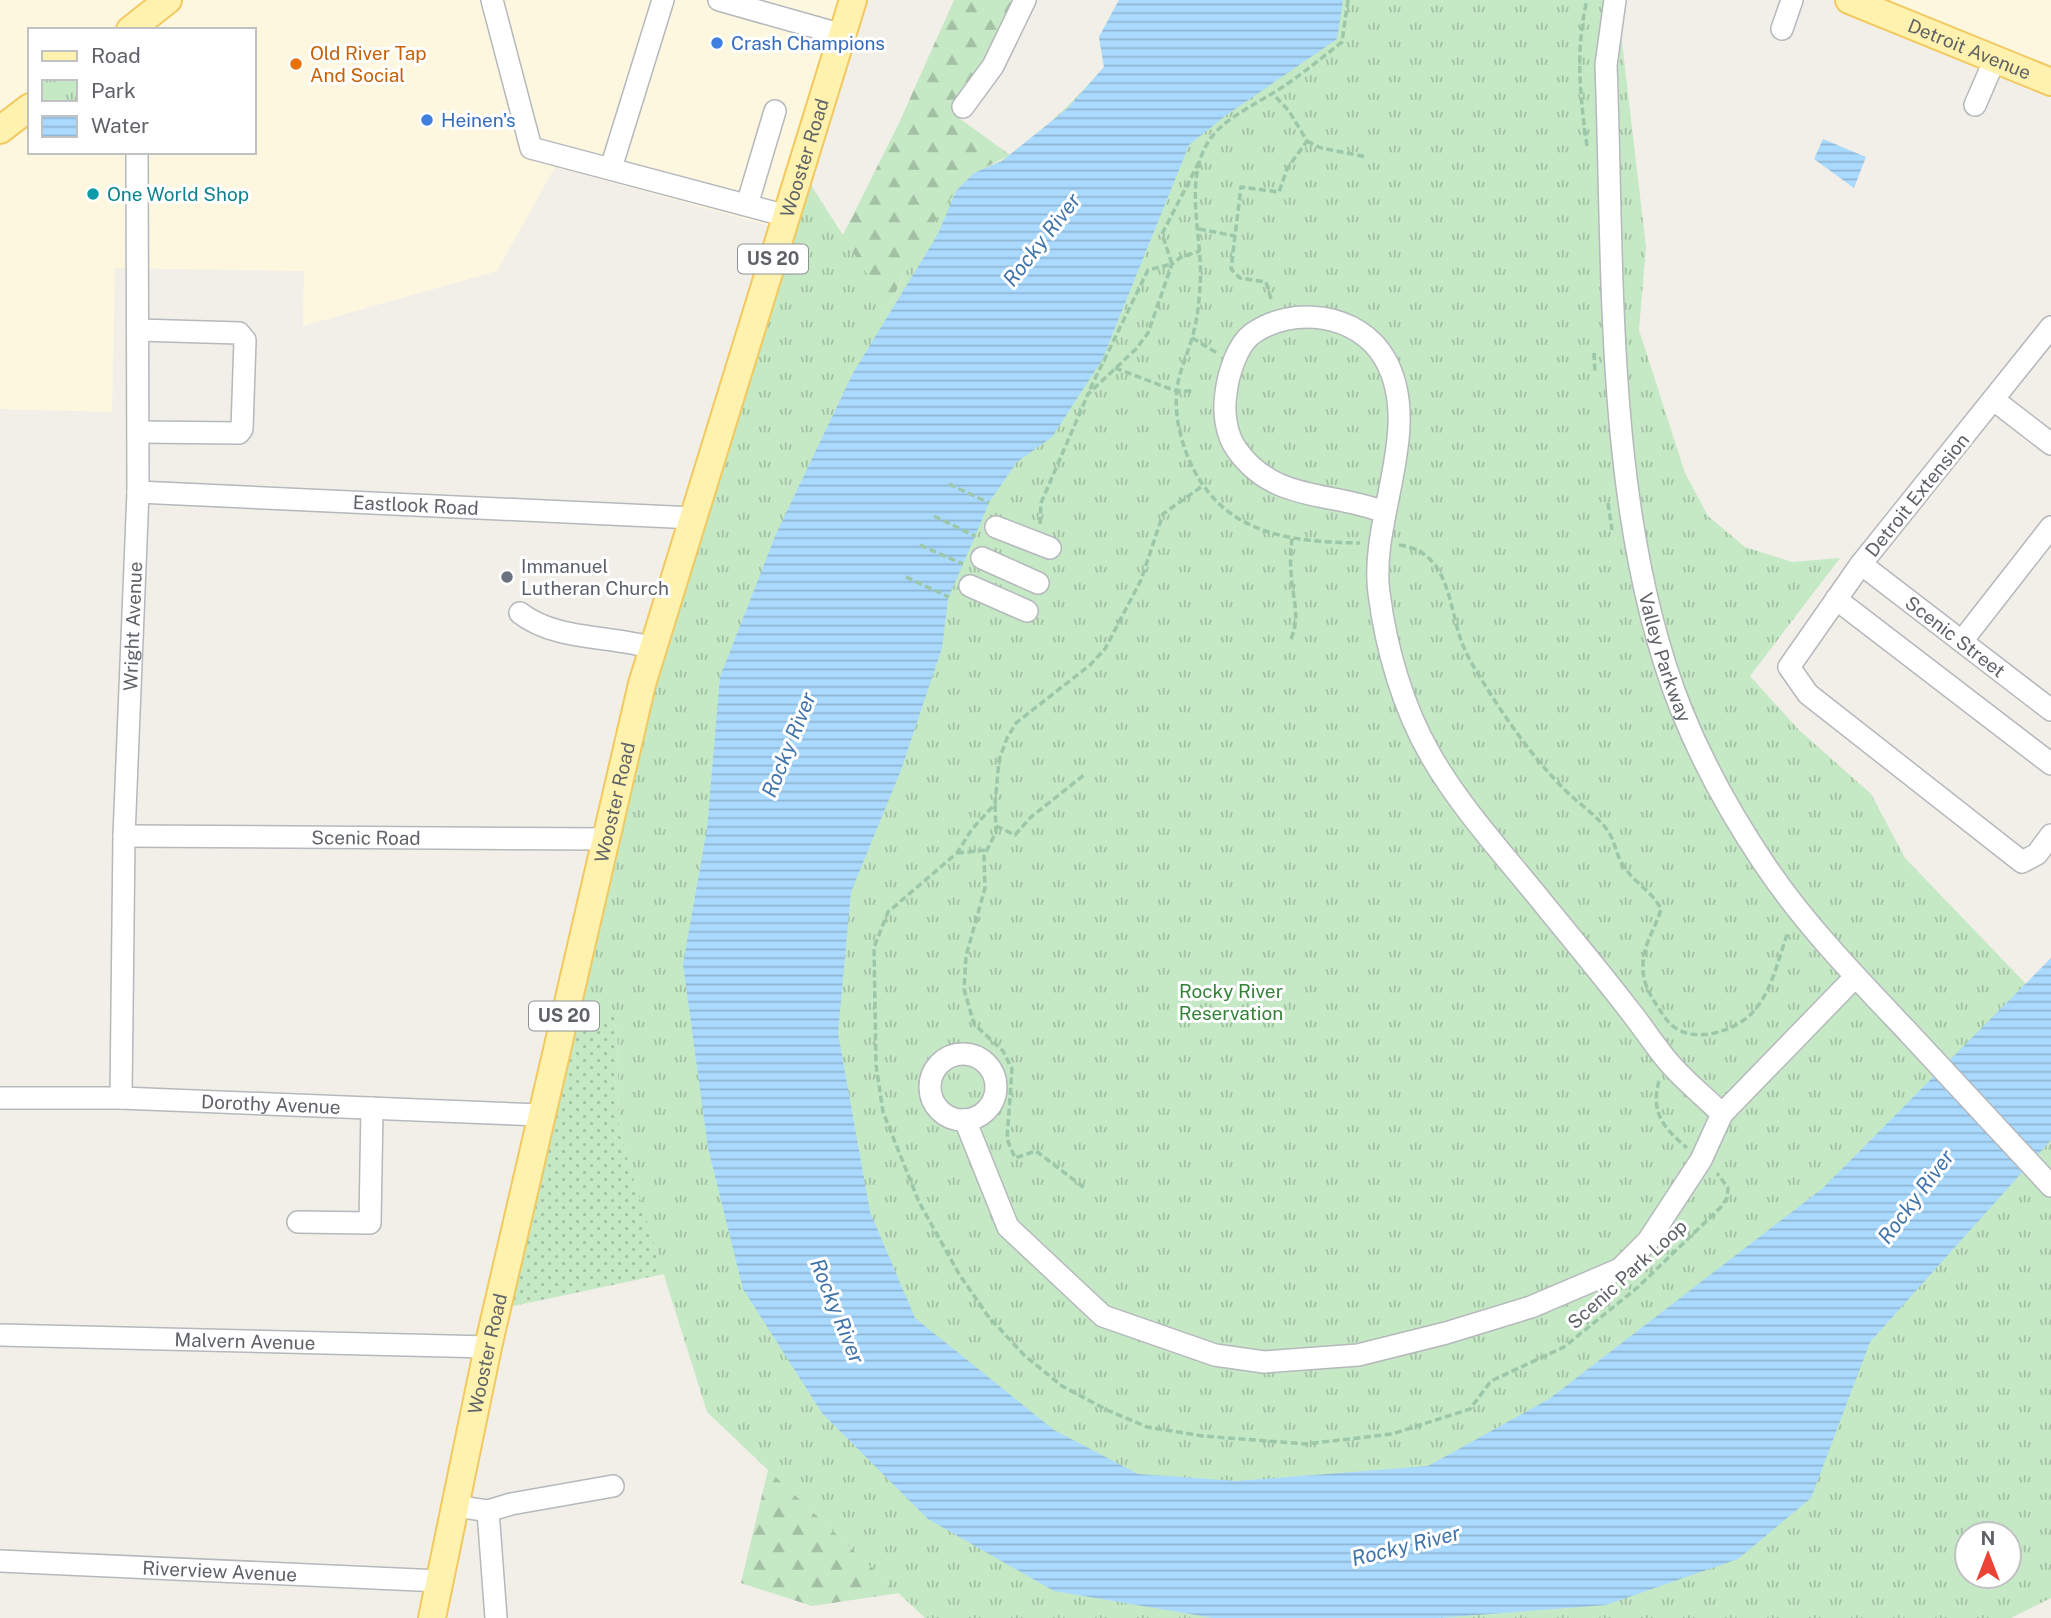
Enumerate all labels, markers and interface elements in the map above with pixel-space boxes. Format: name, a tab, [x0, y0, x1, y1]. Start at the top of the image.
street label: Detroit Avenue	[1905, 14, 2034, 84]
legend	[28, 28, 256, 154]
place label: Crash Champions	[731, 32, 885, 54]
marker: Crash Champions	[709, 35, 725, 51]
place label: Old River Tap And Social	[310, 42, 427, 86]
text: Road	[91, 43, 141, 68]
marker: Old River Tap And Social	[288, 56, 304, 72]
text: Park	[91, 78, 136, 103]
street label: Wooster Road	[776, 96, 833, 220]
place label: Heinen's	[441, 109, 516, 131]
marker: Heinen's	[419, 112, 435, 128]
text: Water	[91, 113, 149, 138]
place label: One World Shop	[107, 183, 249, 205]
marker: One World Shop	[85, 186, 101, 202]
water label: Rocky River	[998, 187, 1086, 291]
road number: US 20	[738, 244, 808, 274]
street label: Detroit Extension	[1861, 429, 1973, 561]
street label: Eastlook Road	[352, 491, 479, 519]
place label: Immanuel Lutheran Church	[521, 555, 669, 599]
street label: Wright Avenue	[119, 561, 146, 691]
marker: Immanuel Lutheran Church	[499, 569, 515, 585]
street label: Valley Parkway	[1635, 590, 1696, 725]
street label: Scenic Street	[1901, 591, 2010, 682]
water label: Rocky River	[756, 688, 821, 801]
street label: Wooster Road	[590, 740, 639, 865]
street label: Scenic Road	[311, 826, 421, 849]
park label: Rocky River Reservation	[1179, 980, 1283, 1024]
road number: US 20	[529, 1001, 599, 1030]
street label: Dorothy Avenue	[201, 1090, 341, 1118]
water label: Rocky River	[1872, 1144, 1960, 1249]
street label: Scenic Park Loop	[1563, 1215, 1691, 1333]
water label: Rocky River	[805, 1255, 870, 1368]
street label: Wooster Road	[463, 1291, 511, 1416]
street label: Malvern Avenue	[174, 1328, 316, 1354]
water label: Rocky River	[1349, 1520, 1464, 1571]
north arrow	[1953, 1520, 2023, 1590]
text: N	[1981, 1527, 1995, 1549]
street label: Riverview Avenue	[142, 1556, 298, 1585]

